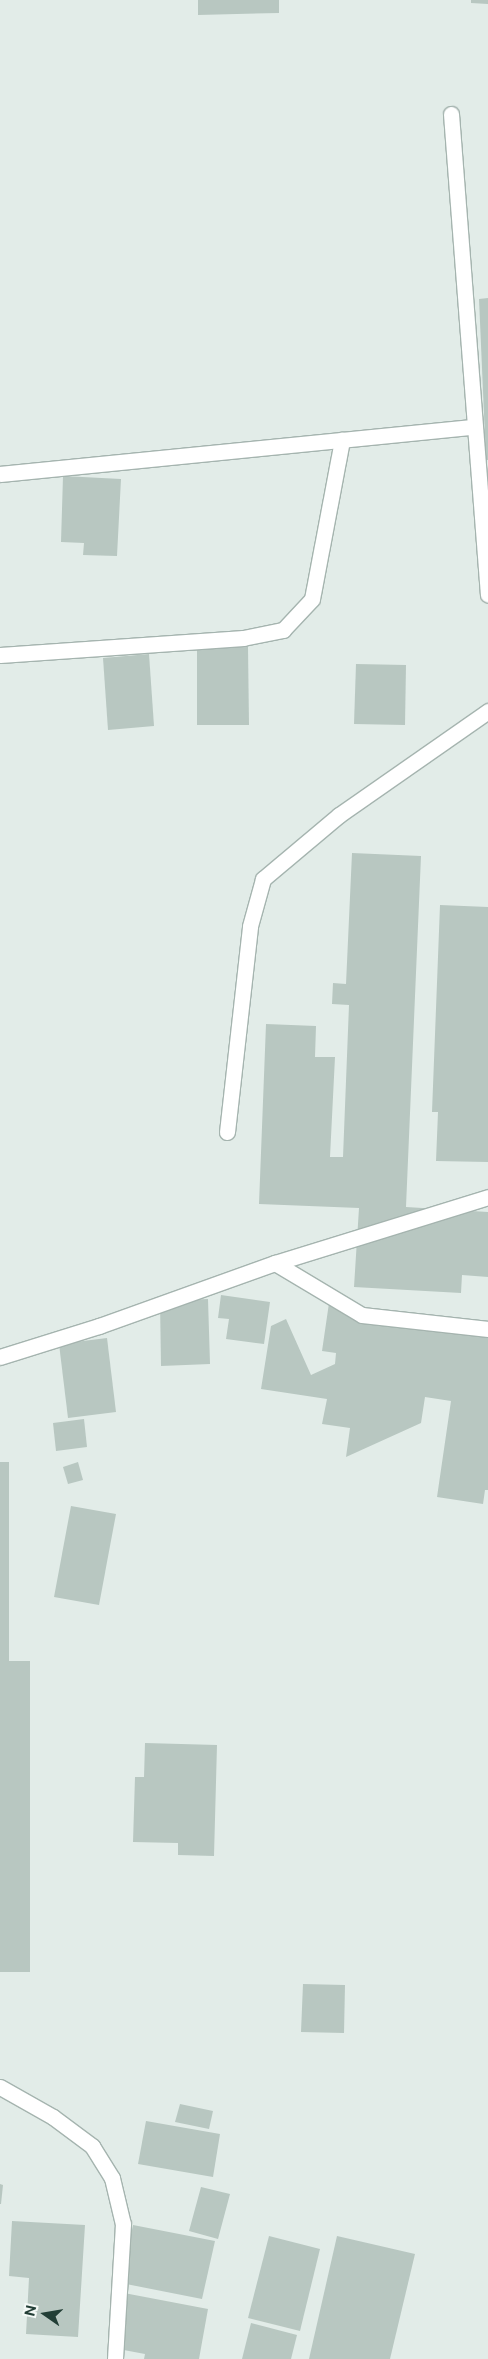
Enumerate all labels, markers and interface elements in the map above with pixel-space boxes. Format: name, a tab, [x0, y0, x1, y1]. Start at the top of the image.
north arrow	[20, 2289, 70, 2339]
text: N	[21, 2303, 39, 2318]

